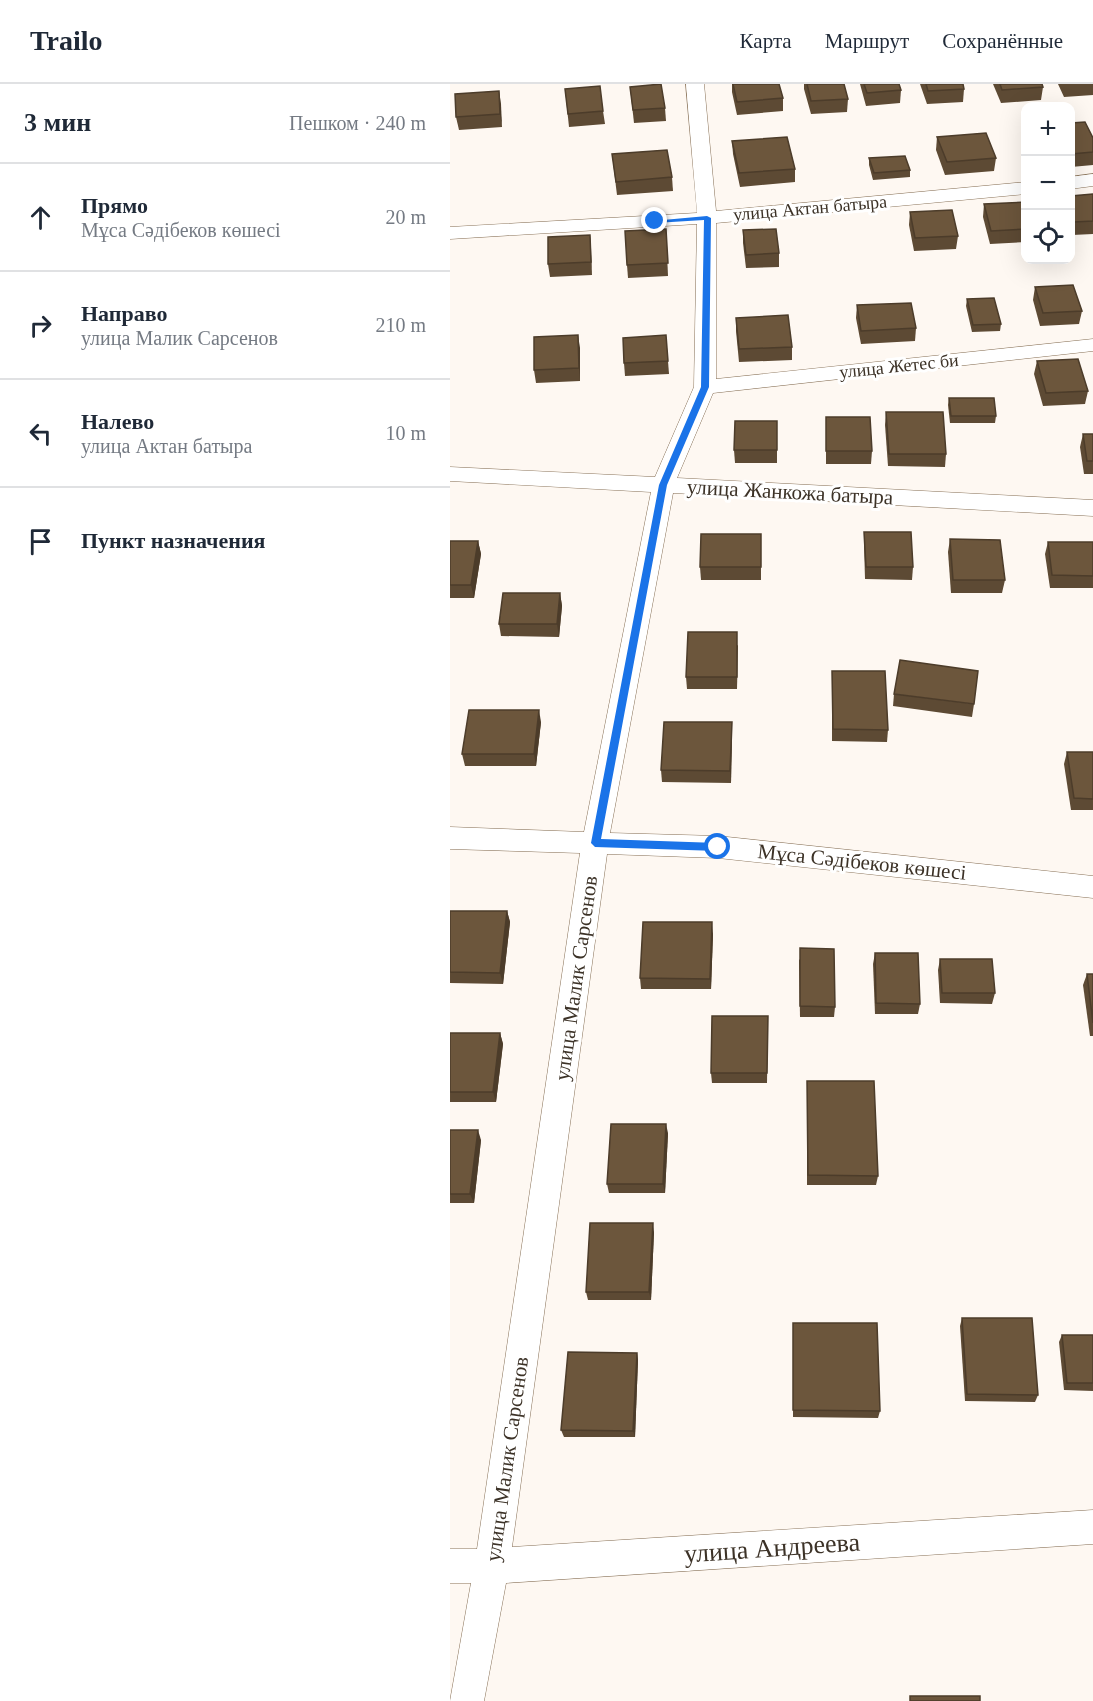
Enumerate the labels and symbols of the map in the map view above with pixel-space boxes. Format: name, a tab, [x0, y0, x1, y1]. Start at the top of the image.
street label: улица Актан батыра	[732, 191, 888, 225]
route end	[641, 207, 667, 233]
street label: улица Жетес би	[838, 350, 960, 382]
street label: улица Жанкожа батыра	[686, 475, 895, 509]
route start	[704, 833, 730, 859]
street label: Мұса Сәдібеков көшесі	[757, 839, 968, 885]
street label: улица Малик Сарсенов	[550, 874, 602, 1082]
street label: улица Малик Сарсенов	[481, 1355, 533, 1563]
street label: улица Андреева	[683, 1527, 861, 1569]

